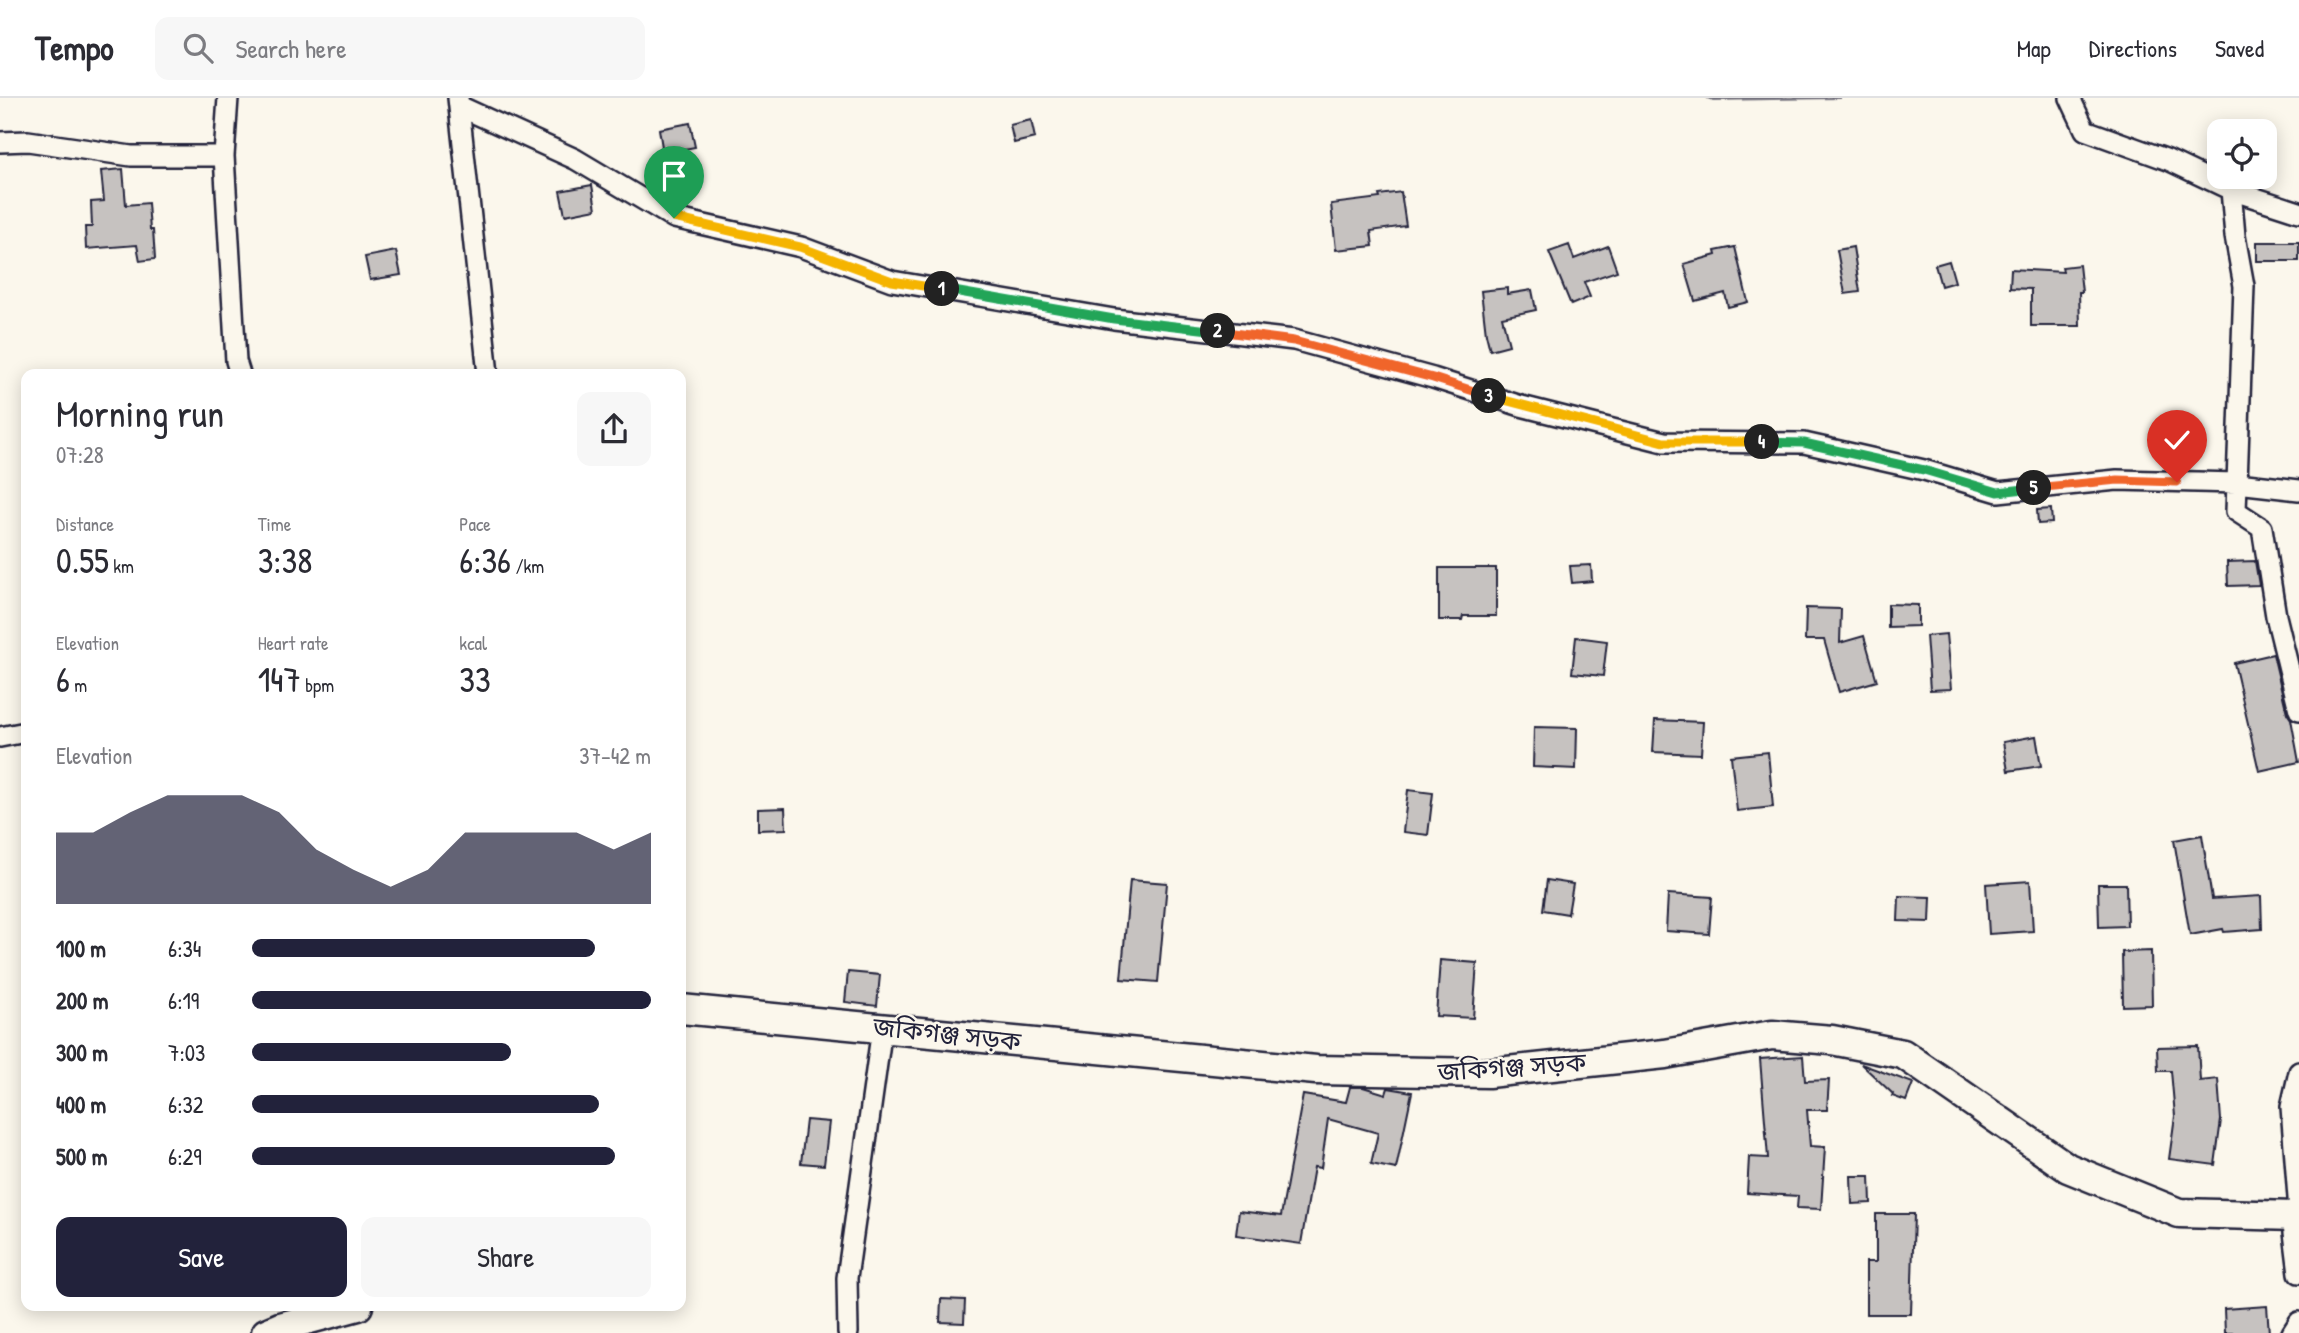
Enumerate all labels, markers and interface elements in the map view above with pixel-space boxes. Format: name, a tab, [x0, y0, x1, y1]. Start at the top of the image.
search box	[155, 17, 645, 80]
text: Tempo	[35, 26, 113, 70]
icon: search	[179, 29, 217, 67]
text: Search here	[235, 31, 347, 66]
text: Map	[2017, 32, 2051, 64]
text: Directions	[2089, 32, 2177, 64]
text: Saved	[2215, 32, 2264, 64]
map controls	[2207, 119, 2277, 189]
button: locate	[2207, 119, 2277, 189]
pin	[644, 146, 704, 218]
icon: arrive	[655, 157, 693, 195]
pin: 1	[925, 272, 960, 306]
text: 1	[938, 275, 945, 301]
pin: 2	[1200, 314, 1236, 348]
text: 2	[1213, 317, 1222, 343]
pin: 3	[1472, 378, 1506, 414]
text: 3	[1484, 382, 1493, 408]
text: Morning run	[56, 387, 224, 439]
button: share	[577, 392, 651, 466]
pin	[2147, 410, 2207, 482]
icon: check	[2158, 421, 2196, 459]
pin: 4	[1744, 424, 1780, 460]
text: 4	[1758, 428, 1765, 454]
text: 07:28	[56, 439, 104, 470]
pin: 5	[2016, 470, 2052, 506]
text: 5	[2029, 474, 2038, 500]
text: Distance	[56, 511, 114, 537]
text: Time	[258, 511, 291, 537]
text: Pace	[459, 511, 491, 537]
text: 0.55	[56, 537, 109, 584]
text: 3:38	[258, 537, 312, 584]
text: 6:36	[459, 537, 511, 584]
text: km	[109, 553, 134, 579]
text: /km	[511, 553, 544, 579]
text: Elevation	[56, 630, 119, 656]
text: Heart rate	[258, 630, 329, 656]
text: kcal	[459, 630, 487, 656]
text: 6	[56, 656, 70, 703]
text: 147	[258, 656, 301, 703]
text: 33	[459, 656, 491, 703]
text: m	[70, 672, 87, 698]
text: bpm	[301, 672, 334, 698]
text: Elevation	[56, 740, 132, 771]
text: 37–42 m	[579, 740, 651, 771]
text: 100 m	[56, 933, 106, 964]
text: 6:34	[168, 933, 201, 964]
text: 200 m	[56, 985, 108, 1016]
text: 6:19	[168, 985, 199, 1016]
street label: জকিগঞ্জ সড়ক	[870, 1008, 1024, 1059]
text: 300 m	[56, 1037, 108, 1068]
text: 7:03	[168, 1037, 205, 1068]
street label: জকিগঞ্জ সড়ক	[1436, 1044, 1588, 1089]
text: 400 m	[56, 1089, 106, 1120]
text: 6:32	[168, 1089, 204, 1120]
text: 500 m	[56, 1141, 107, 1172]
text: 6:29	[168, 1141, 202, 1172]
button: Save	[56, 1217, 347, 1297]
button: Share	[361, 1217, 651, 1297]

